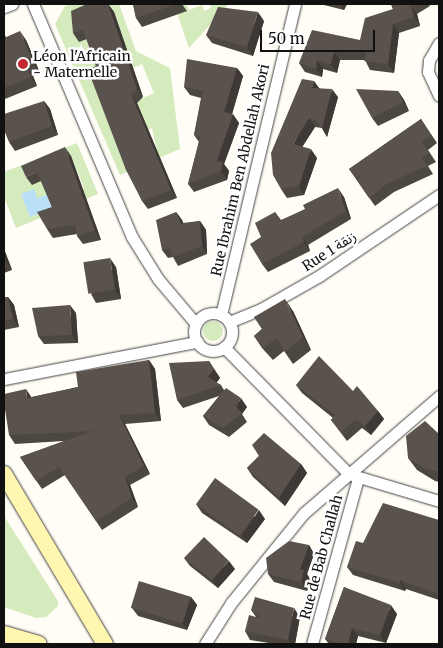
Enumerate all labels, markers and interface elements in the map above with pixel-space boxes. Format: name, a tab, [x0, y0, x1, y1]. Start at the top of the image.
scale bar	[263, 20, 378, 52]
text: 50 m	[268, 29, 305, 48]
place label: Léon l'Africain - Maternelle	[33, 48, 131, 80]
marker: Léon l'Africain - Maternelle	[17, 58, 29, 70]
street label: Rue Ibrahim Ben Abdellah Akori	[207, 62, 273, 278]
street label: Rue 1 زنقة	[299, 227, 359, 275]
street label: Rue de Bab Challah	[296, 493, 346, 621]

